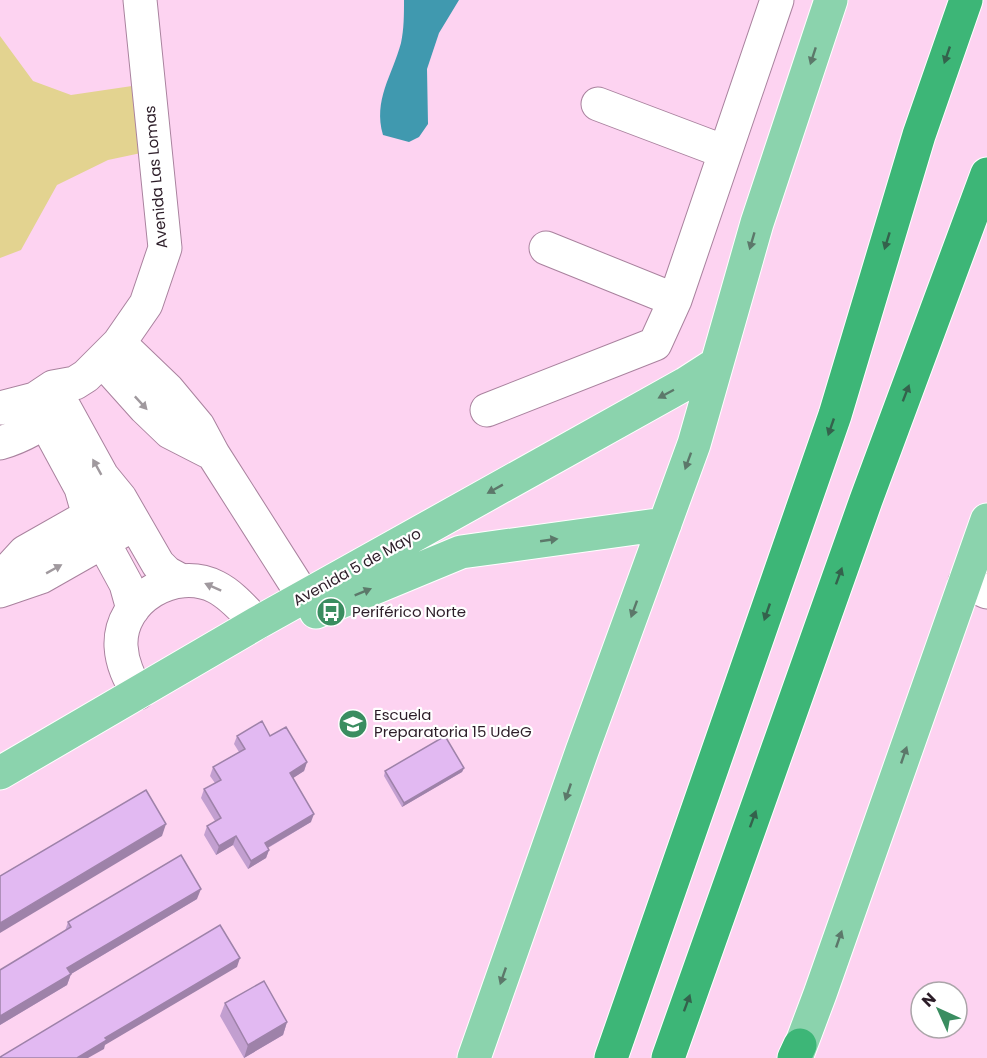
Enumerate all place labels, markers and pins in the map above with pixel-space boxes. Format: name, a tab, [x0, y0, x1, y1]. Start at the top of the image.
bus stop icon: Periférico Norte	[315, 596, 347, 628]
place label: Periférico Norte	[352, 601, 466, 622]
place label: Escuela Preparatoria 15 UdeG	[374, 704, 532, 742]
school or university icon: Escuela Preparatoria 15 UdeG	[337, 708, 369, 740]

